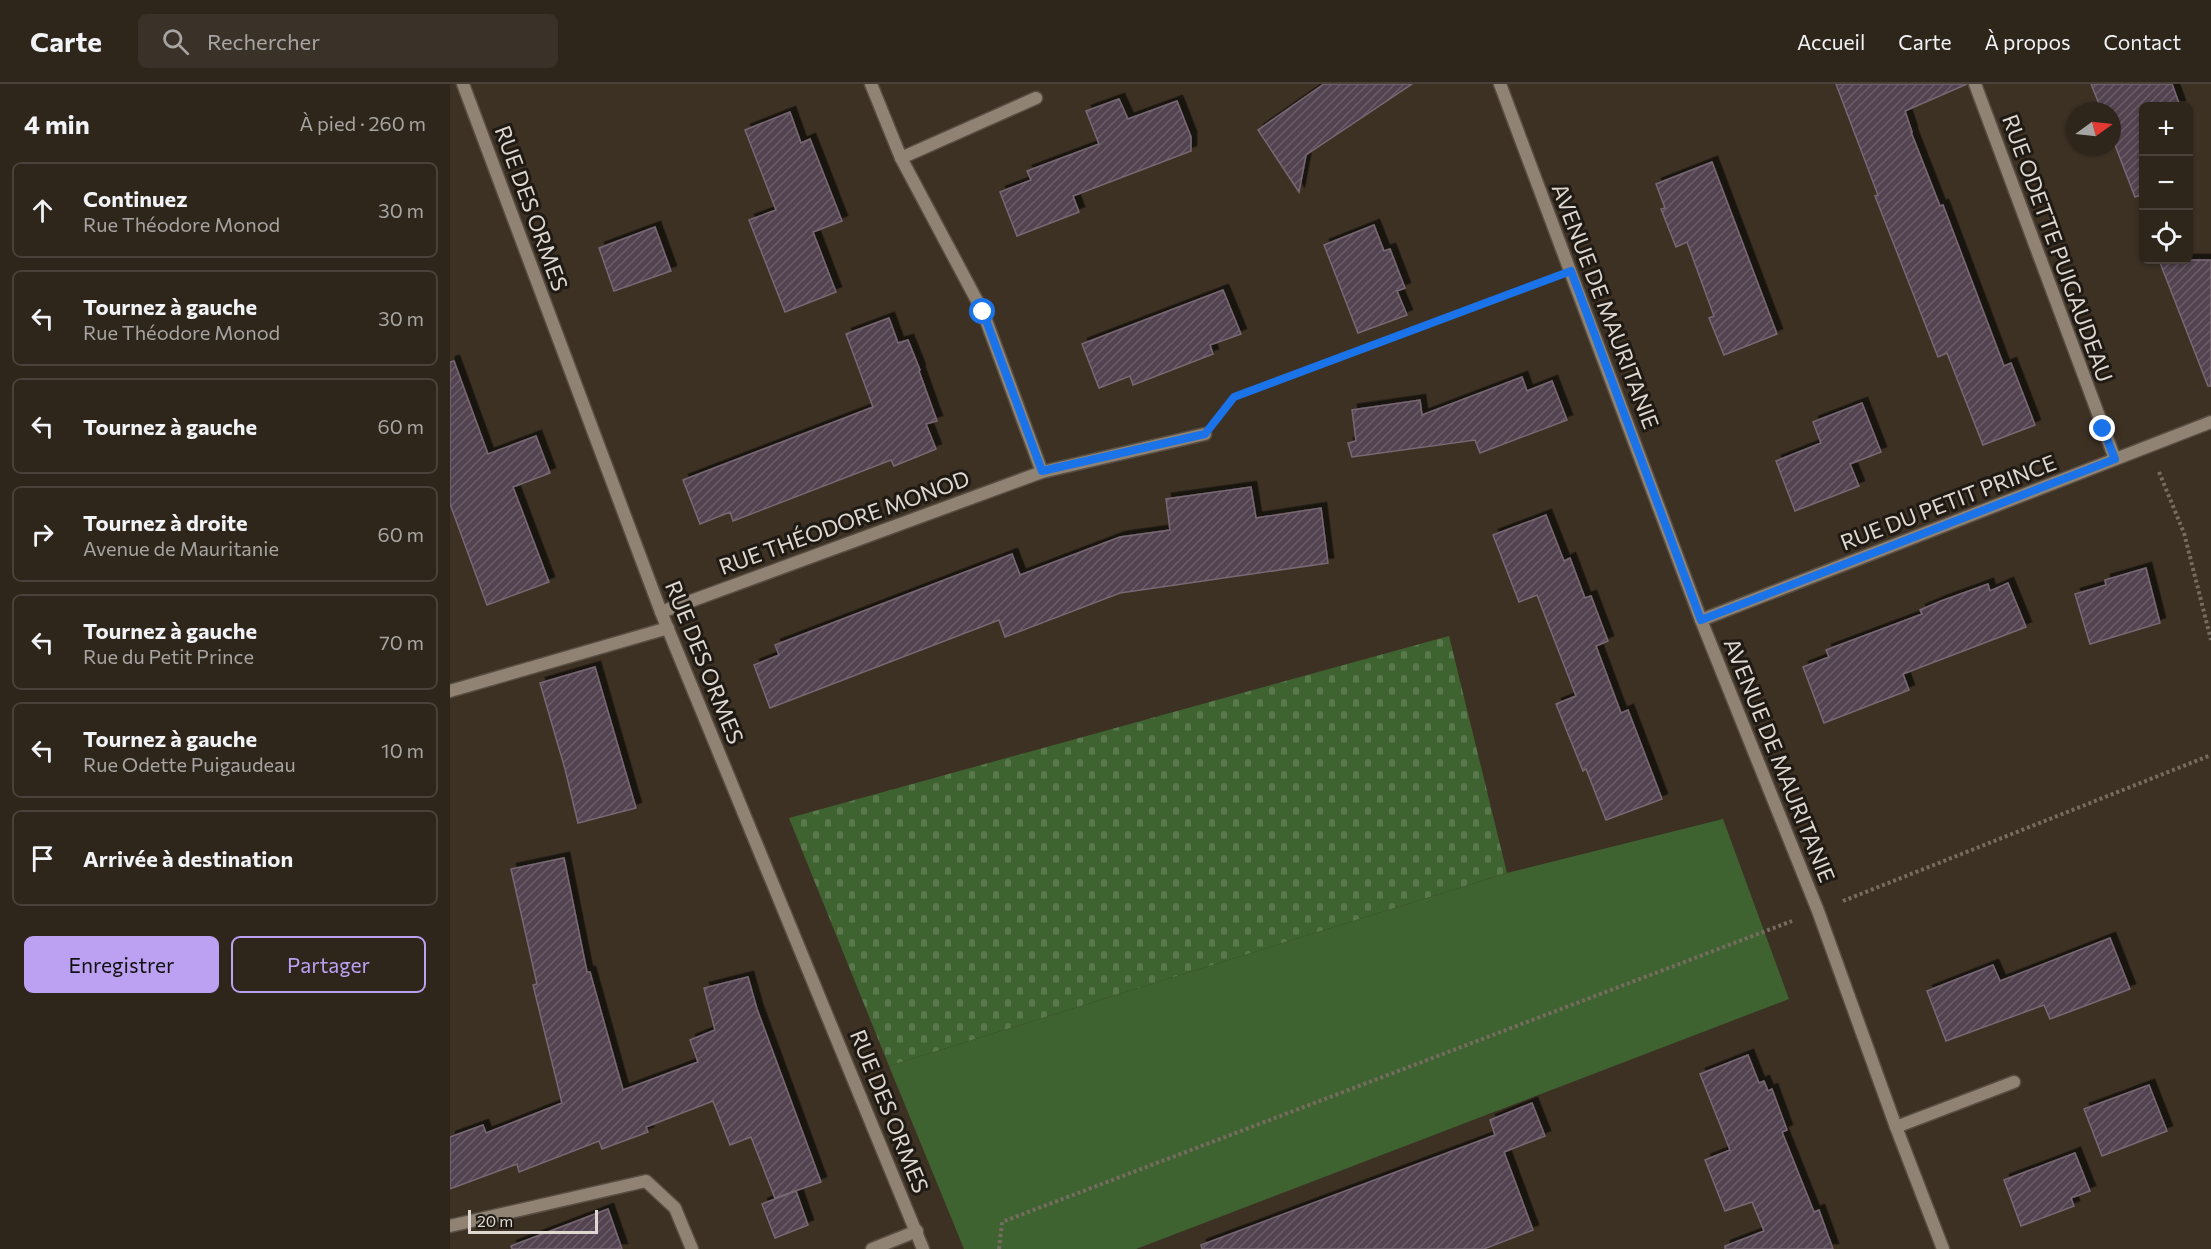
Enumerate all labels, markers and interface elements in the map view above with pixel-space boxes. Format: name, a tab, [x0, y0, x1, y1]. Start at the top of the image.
search box	[138, 14, 558, 68]
text: Carte	[30, 24, 102, 58]
icon: search	[159, 25, 192, 58]
text: Rechercher	[207, 28, 320, 55]
text: Accueil	[1797, 29, 1865, 54]
text: Carte	[1898, 29, 1952, 54]
text: À propos	[1985, 29, 2070, 54]
text: Contact	[2103, 29, 2181, 54]
north arrow	[2067, 102, 2121, 156]
map controls	[2139, 102, 2193, 264]
button: +	[2139, 102, 2193, 156]
text: 4 min	[24, 108, 90, 139]
street label: RUE ODETTE PUIGAUDEAU	[1997, 110, 2119, 386]
text: À pied · 260 m	[299, 111, 426, 135]
street label: RUE DES ORMES	[490, 122, 574, 294]
button: −	[2139, 156, 2193, 210]
street label: AVENUE DE MAURITANIE	[1547, 179, 1665, 433]
text: Continuez	[83, 185, 188, 212]
icon: ahead	[26, 194, 59, 227]
text: 30 m	[378, 198, 424, 222]
button: locate	[2139, 210, 2193, 264]
text: Rue Théodore Monod	[83, 212, 280, 236]
text: Tournez à gauche	[83, 293, 257, 320]
route start	[969, 298, 995, 324]
icon: left	[26, 302, 59, 335]
text: 30 m	[378, 306, 424, 330]
text: Rue Théodore Monod	[83, 320, 280, 344]
icon: left	[26, 410, 59, 443]
text: Tournez à gauche	[83, 413, 257, 440]
text: 60 m	[378, 414, 424, 438]
route end	[2089, 415, 2115, 441]
street label: RUE DU PETIT PRINCE	[1836, 448, 2060, 556]
street label: RUE THÉODORE MONOD	[715, 464, 973, 580]
text: Tournez à droite	[83, 509, 248, 536]
icon: right	[26, 518, 59, 551]
text: 60 m	[378, 522, 424, 546]
text: Avenue de Mauritanie	[83, 536, 279, 560]
street label: RUE DES ORMES	[660, 576, 750, 748]
text: Tournez à gauche	[83, 617, 257, 644]
icon: left	[26, 626, 59, 659]
text: 70 m	[379, 630, 424, 654]
street label: AVENUE DE MAURITANIE	[1719, 634, 1841, 886]
text: Rue du Petit Prince	[83, 644, 254, 668]
text: Tournez à gauche	[83, 725, 257, 752]
icon: left	[26, 734, 59, 767]
text: 10 m	[381, 738, 424, 762]
text: Rue Odette Puigaudeau	[83, 752, 296, 776]
icon: arrive	[26, 842, 59, 875]
text: Arrivée à destination	[83, 845, 293, 872]
button: Enregistrer	[24, 936, 219, 993]
button: Partager	[231, 936, 426, 993]
street label: RUE DES ORMES	[845, 1025, 935, 1197]
scale bar	[468, 1207, 598, 1234]
text: 20 m	[477, 1211, 513, 1230]

